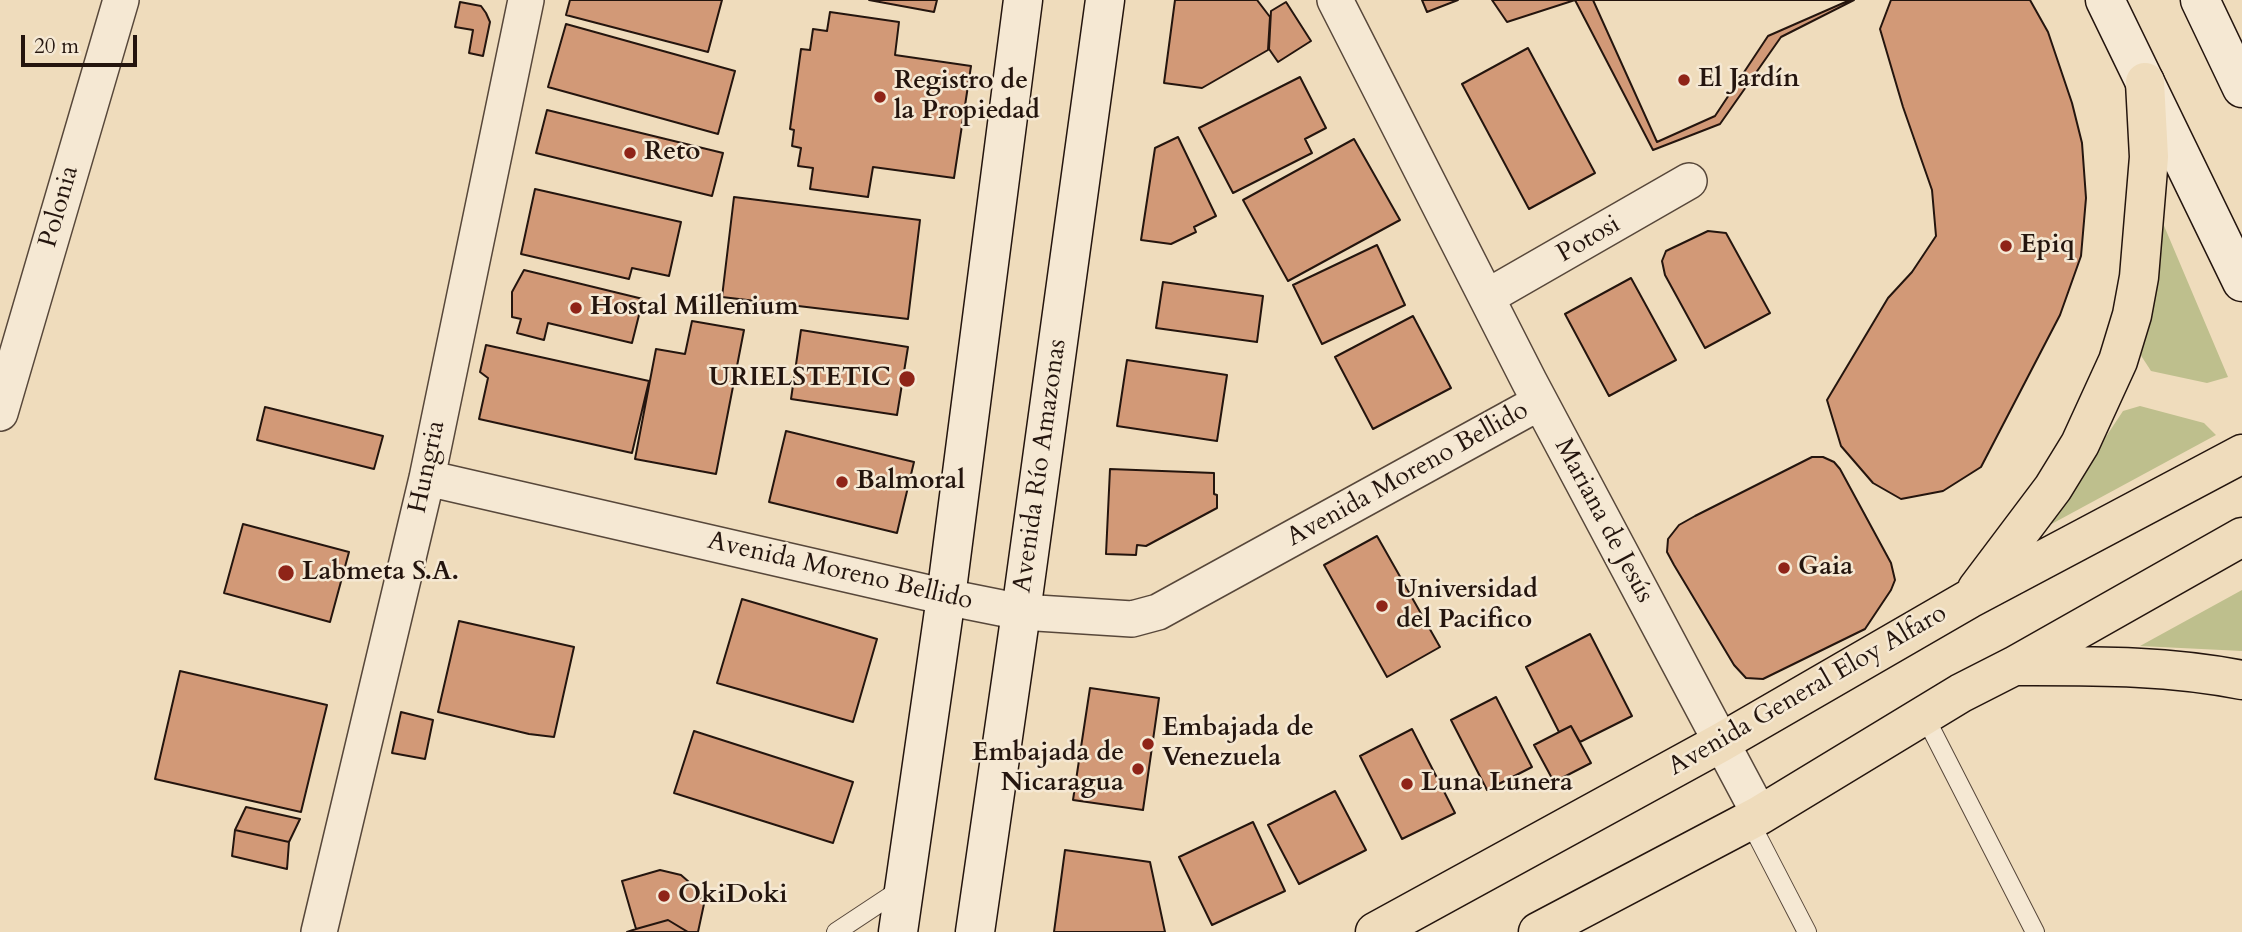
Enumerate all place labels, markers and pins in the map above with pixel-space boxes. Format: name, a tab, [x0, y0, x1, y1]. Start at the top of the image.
place label: El Jardín	[1698, 64, 1800, 96]
place label: Registro de la Propiedad	[894, 66, 1040, 128]
marker: El Jardín	[1676, 72, 1692, 88]
marker: Registro de la Propiedad	[872, 89, 888, 105]
place label: Reto	[644, 137, 700, 169]
marker: Reto	[622, 145, 638, 161]
place label: Epiq	[2020, 230, 2075, 262]
marker: Epiq	[1998, 238, 2014, 254]
place label: Hostal Millenium	[590, 292, 799, 324]
marker: Hostal Millenium	[568, 300, 584, 316]
place label: URIELSTETIC	[709, 363, 891, 395]
marker: URIELSTETIC	[897, 369, 917, 389]
place label: Balmoral	[856, 466, 965, 498]
marker: Balmoral	[834, 474, 850, 490]
place label: Gaia	[1798, 552, 1853, 584]
place label: Labmeta S.A.	[302, 557, 459, 589]
marker: Gaia	[1776, 560, 1792, 576]
marker: Labmeta S.A.	[276, 563, 296, 583]
place label: Universidad del Pacifico	[1396, 575, 1538, 636]
marker: Universidad del Pacifico	[1374, 598, 1390, 614]
place label: Embajada de Venezuela	[1162, 713, 1314, 774]
marker: Embajada de Venezuela	[1140, 736, 1156, 752]
place label: Embajada de Nicaragua	[972, 738, 1124, 800]
marker: Embajada de Nicaragua	[1130, 761, 1146, 777]
place label: Luna Lunera	[1421, 768, 1573, 800]
marker: Luna Lunera	[1399, 776, 1415, 792]
place label: OkiDoki	[678, 880, 788, 912]
marker: OkiDoki	[656, 888, 672, 904]

